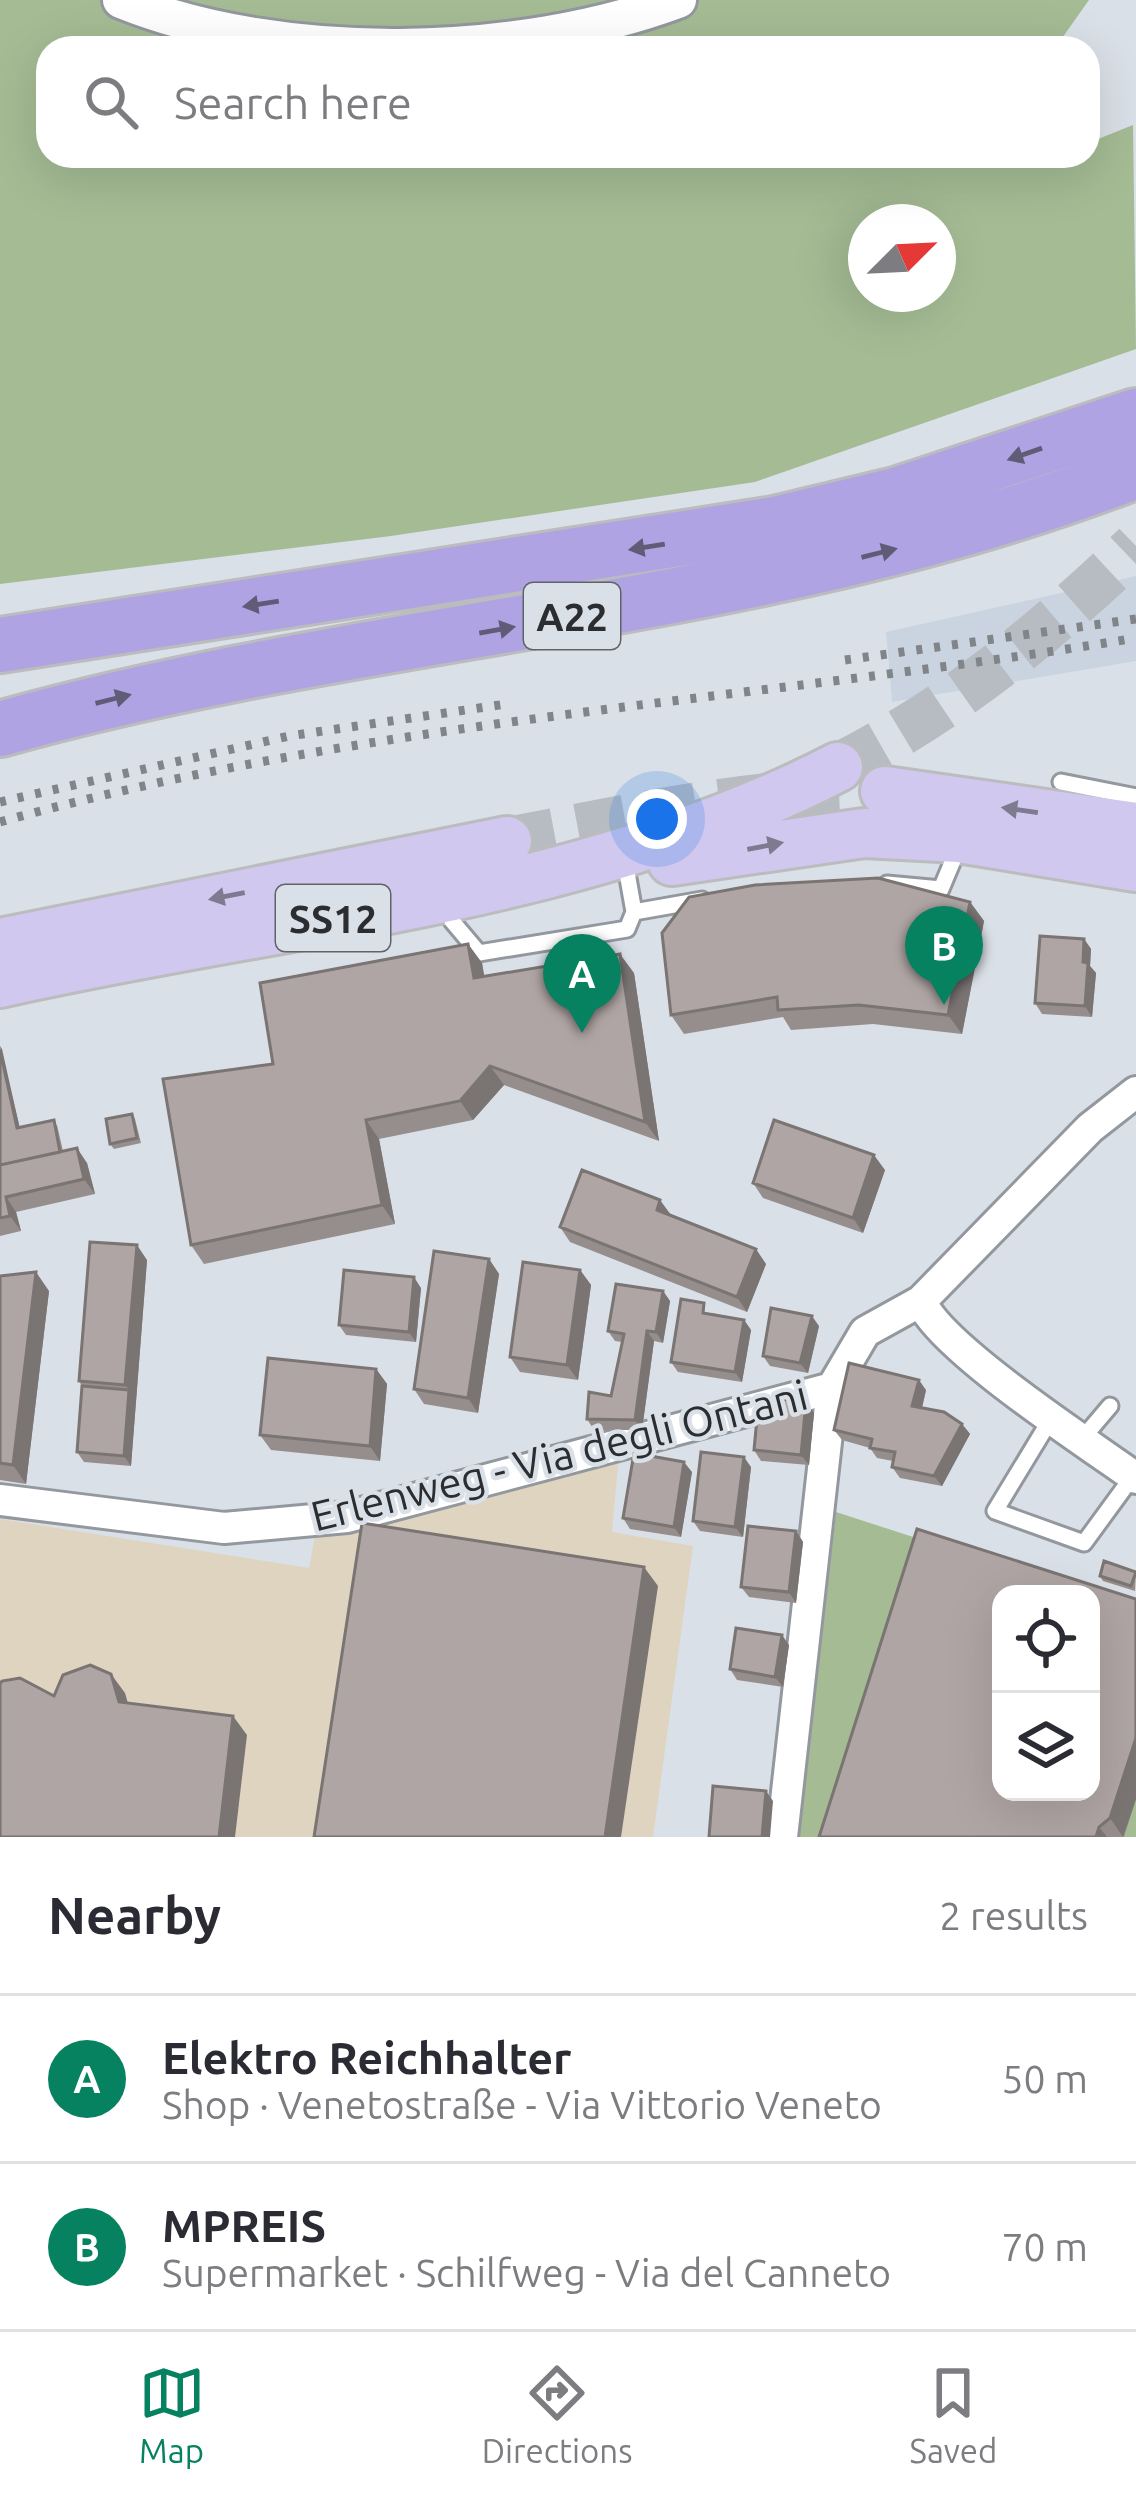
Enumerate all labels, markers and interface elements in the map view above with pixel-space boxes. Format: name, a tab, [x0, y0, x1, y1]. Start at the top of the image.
search box	[36, 36, 1100, 168]
icon: search	[78, 69, 144, 135]
text: Search here	[174, 77, 412, 128]
north arrow	[848, 204, 956, 312]
one-way arrow	[1007, 446, 1043, 464]
one-way arrow	[628, 538, 666, 557]
one-way arrow	[860, 543, 897, 562]
road number: A22	[524, 583, 620, 649]
one-way arrow	[242, 595, 280, 614]
one-way arrow	[478, 620, 516, 639]
one-way arrow	[95, 689, 132, 708]
your location	[627, 789, 687, 849]
one-way arrow	[1001, 800, 1039, 819]
one-way arrow	[746, 836, 784, 854]
road number: SS12	[276, 885, 390, 951]
one-way arrow	[208, 887, 246, 906]
pin: B	[905, 906, 983, 1005]
pin: A	[543, 934, 621, 1033]
street label: Erlenweg - Via degli Ontani	[306, 1371, 812, 1539]
map controls	[992, 1585, 1100, 1801]
button: locate	[992, 1585, 1100, 1693]
button: layers	[992, 1693, 1100, 1801]
text: Nearby	[48, 1886, 221, 1944]
text: 2 results	[939, 1894, 1088, 1937]
text: Elektro Reichhalter	[162, 2032, 572, 2083]
text: A	[73, 2057, 101, 2100]
text: 50 m	[1001, 2057, 1088, 2100]
text: Shop · Venetostraße - Via Vittorio Veneto	[162, 2083, 882, 2126]
text: MPREIS	[162, 2200, 326, 2251]
text: B	[74, 2225, 100, 2268]
text: 70 m	[1001, 2225, 1088, 2268]
text: Supermarket · Schilfweg - Via del Canneto	[162, 2251, 891, 2294]
tab: Map	[139, 2360, 205, 2469]
tab: Directions	[482, 2360, 632, 2469]
tab: Saved	[910, 2360, 997, 2469]

